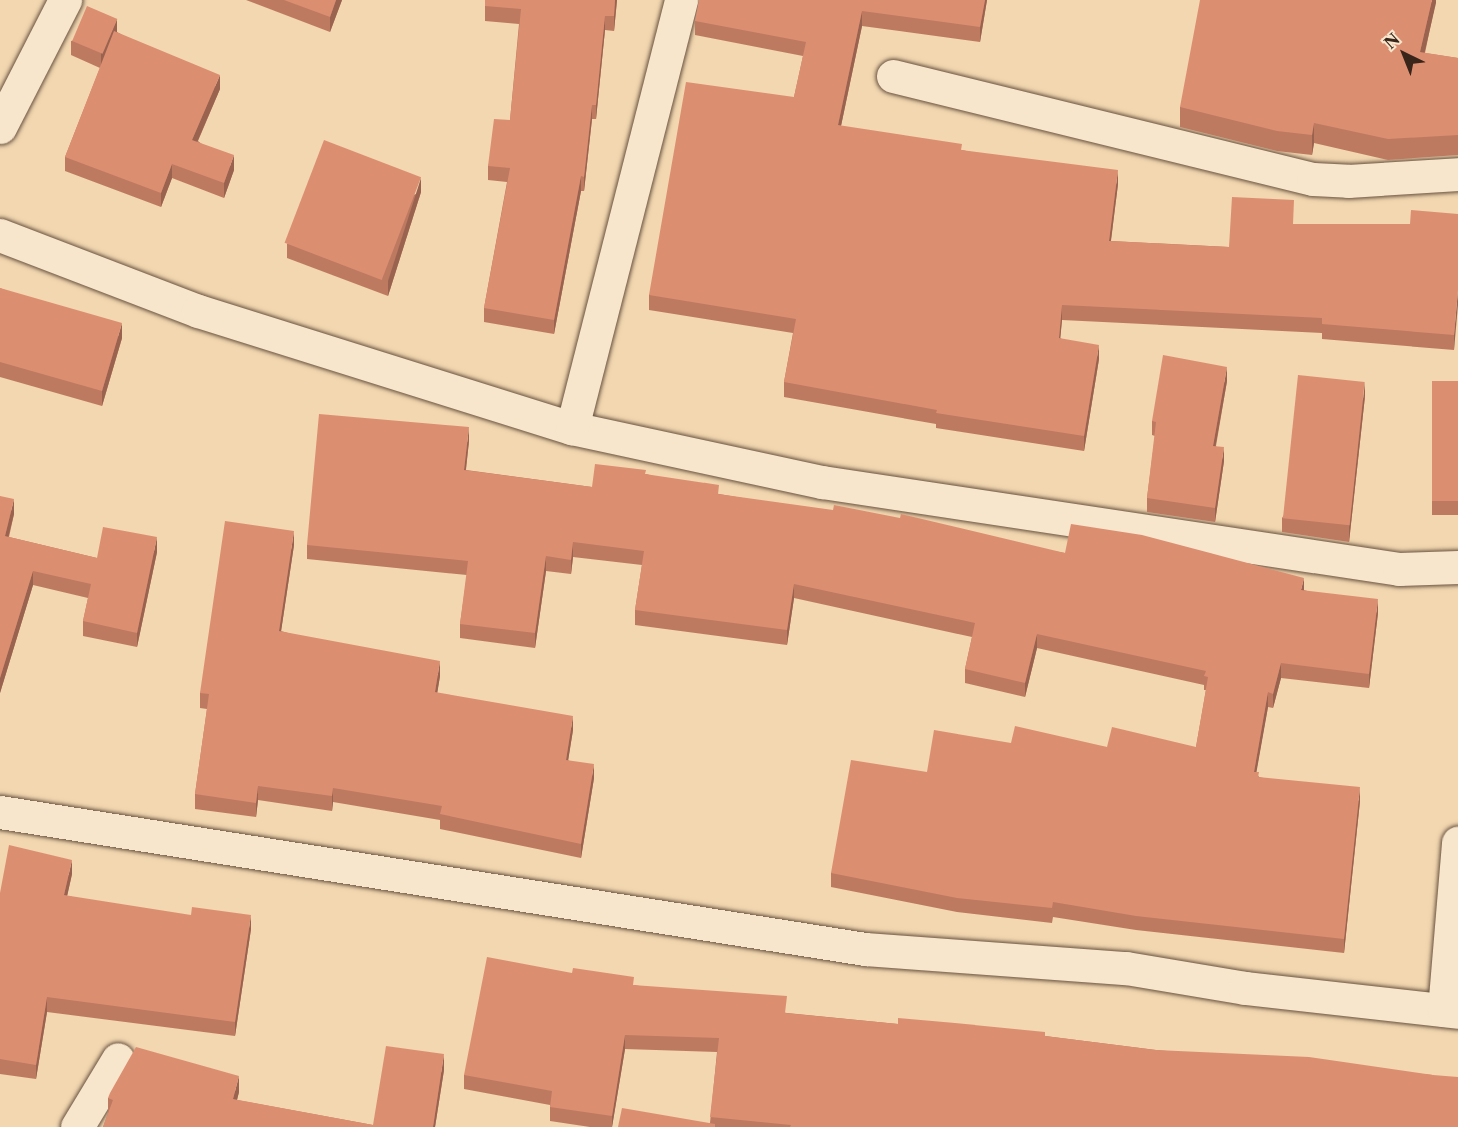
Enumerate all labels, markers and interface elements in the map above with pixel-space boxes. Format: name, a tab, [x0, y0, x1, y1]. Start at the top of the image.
north arrow	[1374, 24, 1434, 84]
text: N	[1380, 29, 1404, 53]

